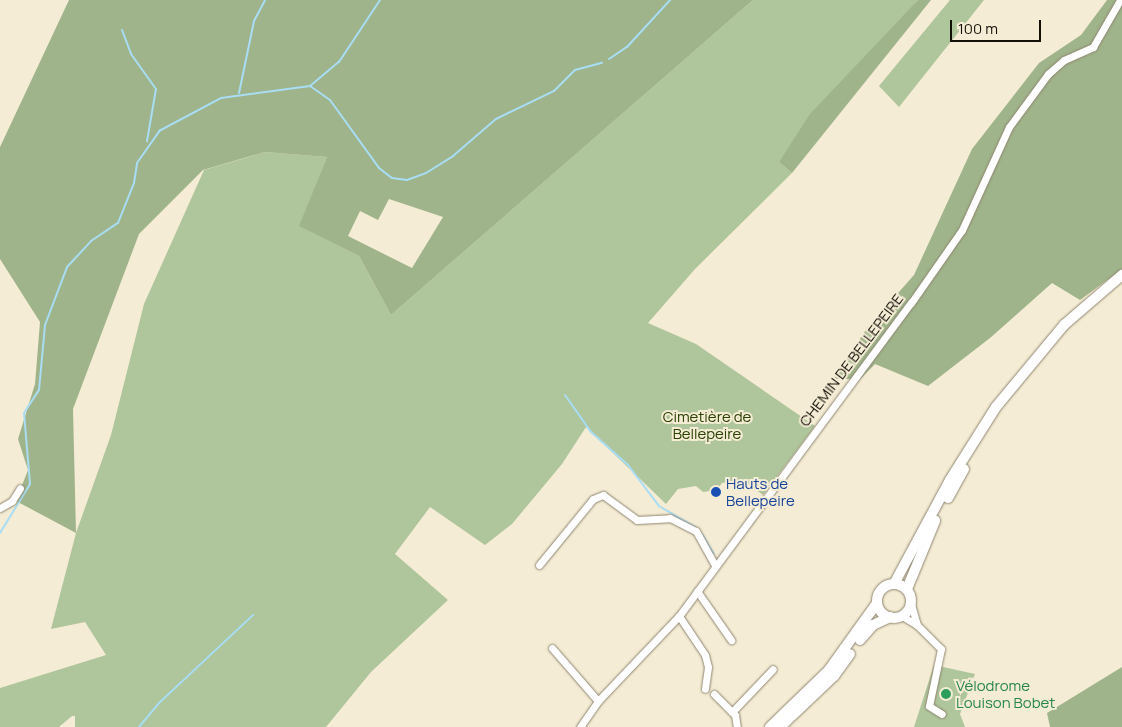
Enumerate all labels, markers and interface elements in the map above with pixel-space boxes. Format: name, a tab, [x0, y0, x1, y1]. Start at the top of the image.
scale bar	[952, 10, 1043, 42]
text: 100 m	[958, 18, 998, 39]
street label: CHEMIN DE BELLEPEIRE	[795, 290, 907, 430]
park label: Cimetière de Bellepeire	[663, 407, 751, 442]
place label: Hauts de Bellepeire	[726, 474, 795, 509]
marker: Hauts de Bellepeire	[710, 486, 722, 498]
place label: Vélodrome Louison Bobet	[956, 676, 1055, 711]
marker: Vélodrome Louison Bobet	[940, 688, 952, 700]

